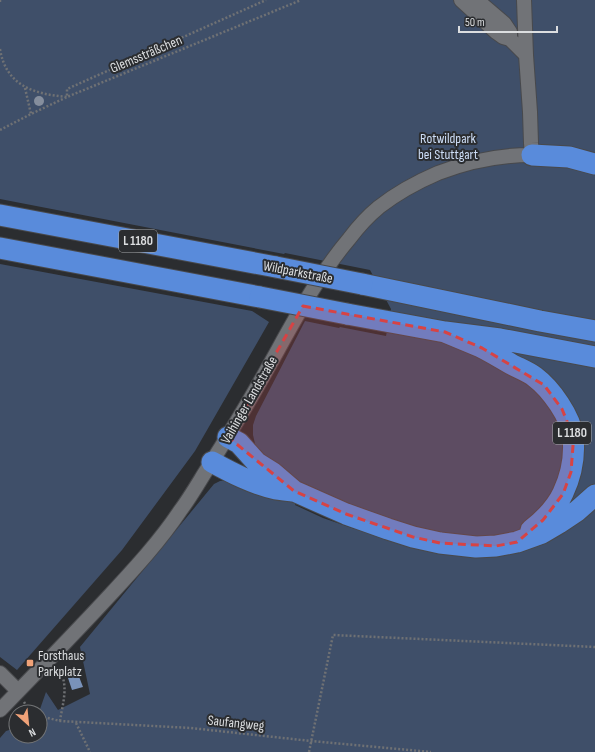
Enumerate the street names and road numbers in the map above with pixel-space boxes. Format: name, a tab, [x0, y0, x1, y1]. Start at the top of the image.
street label: Glemssträßchen	[107, 31, 185, 77]
road number: L 1180	[119, 230, 157, 252]
street label: Wildparkstraße	[262, 257, 334, 287]
street label: Vaihinger Landstraße	[217, 353, 281, 447]
road number: L 1180	[553, 422, 591, 444]
street label: Saufangweg	[207, 712, 266, 734]

